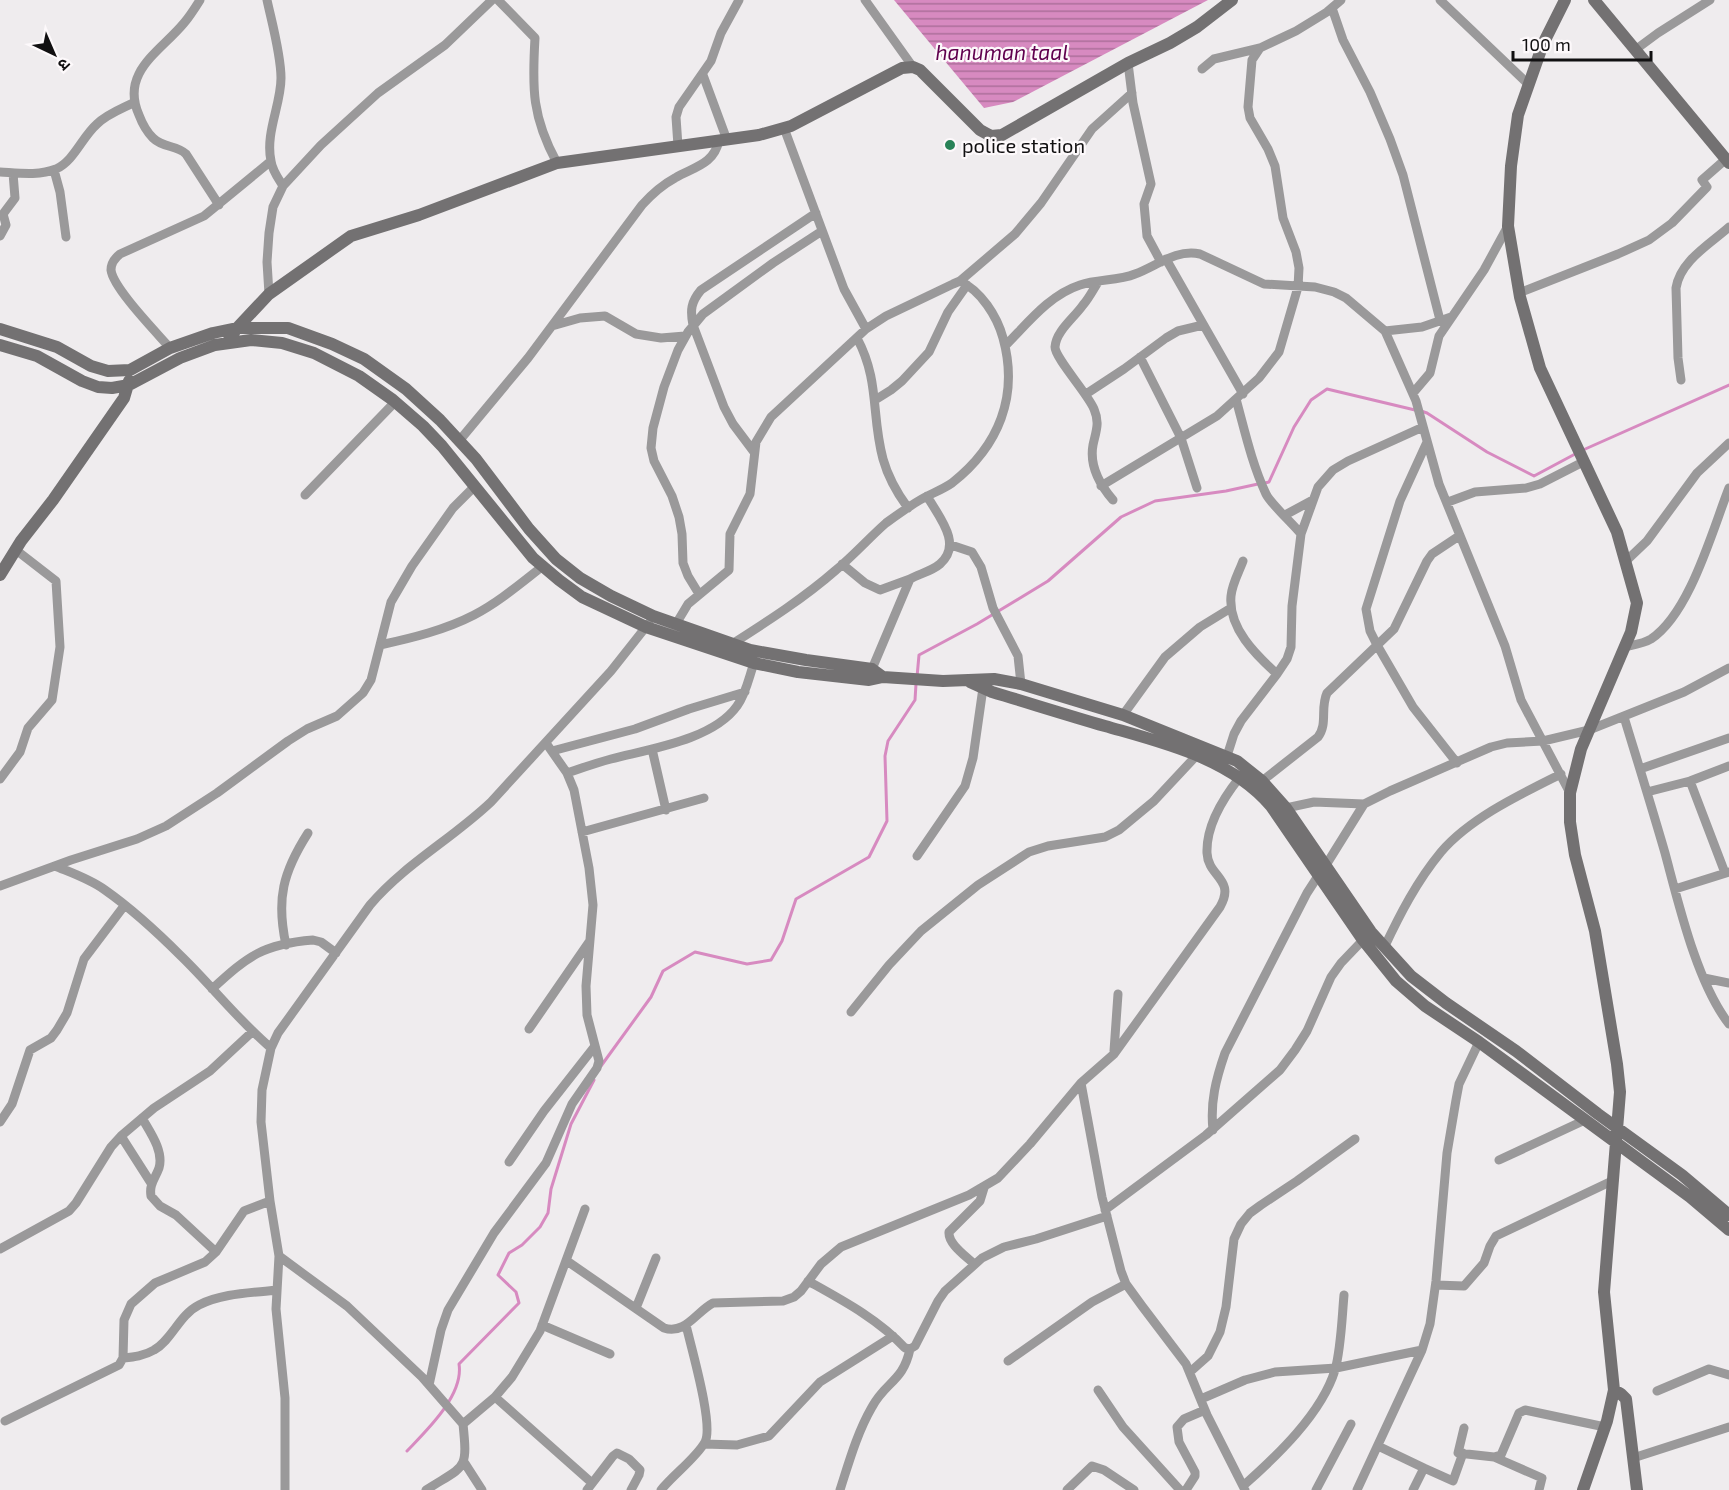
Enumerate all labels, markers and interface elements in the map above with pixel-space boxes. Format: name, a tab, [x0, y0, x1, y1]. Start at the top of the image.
north arrow	[24, 24, 84, 84]
scale bar	[1513, 24, 1651, 62]
text: 100 m	[1522, 33, 1571, 55]
water label: hanuman taal	[935, 39, 1069, 64]
text: उ	[54, 55, 75, 76]
place label: police station	[962, 133, 1085, 157]
marker: police station	[943, 138, 957, 152]

